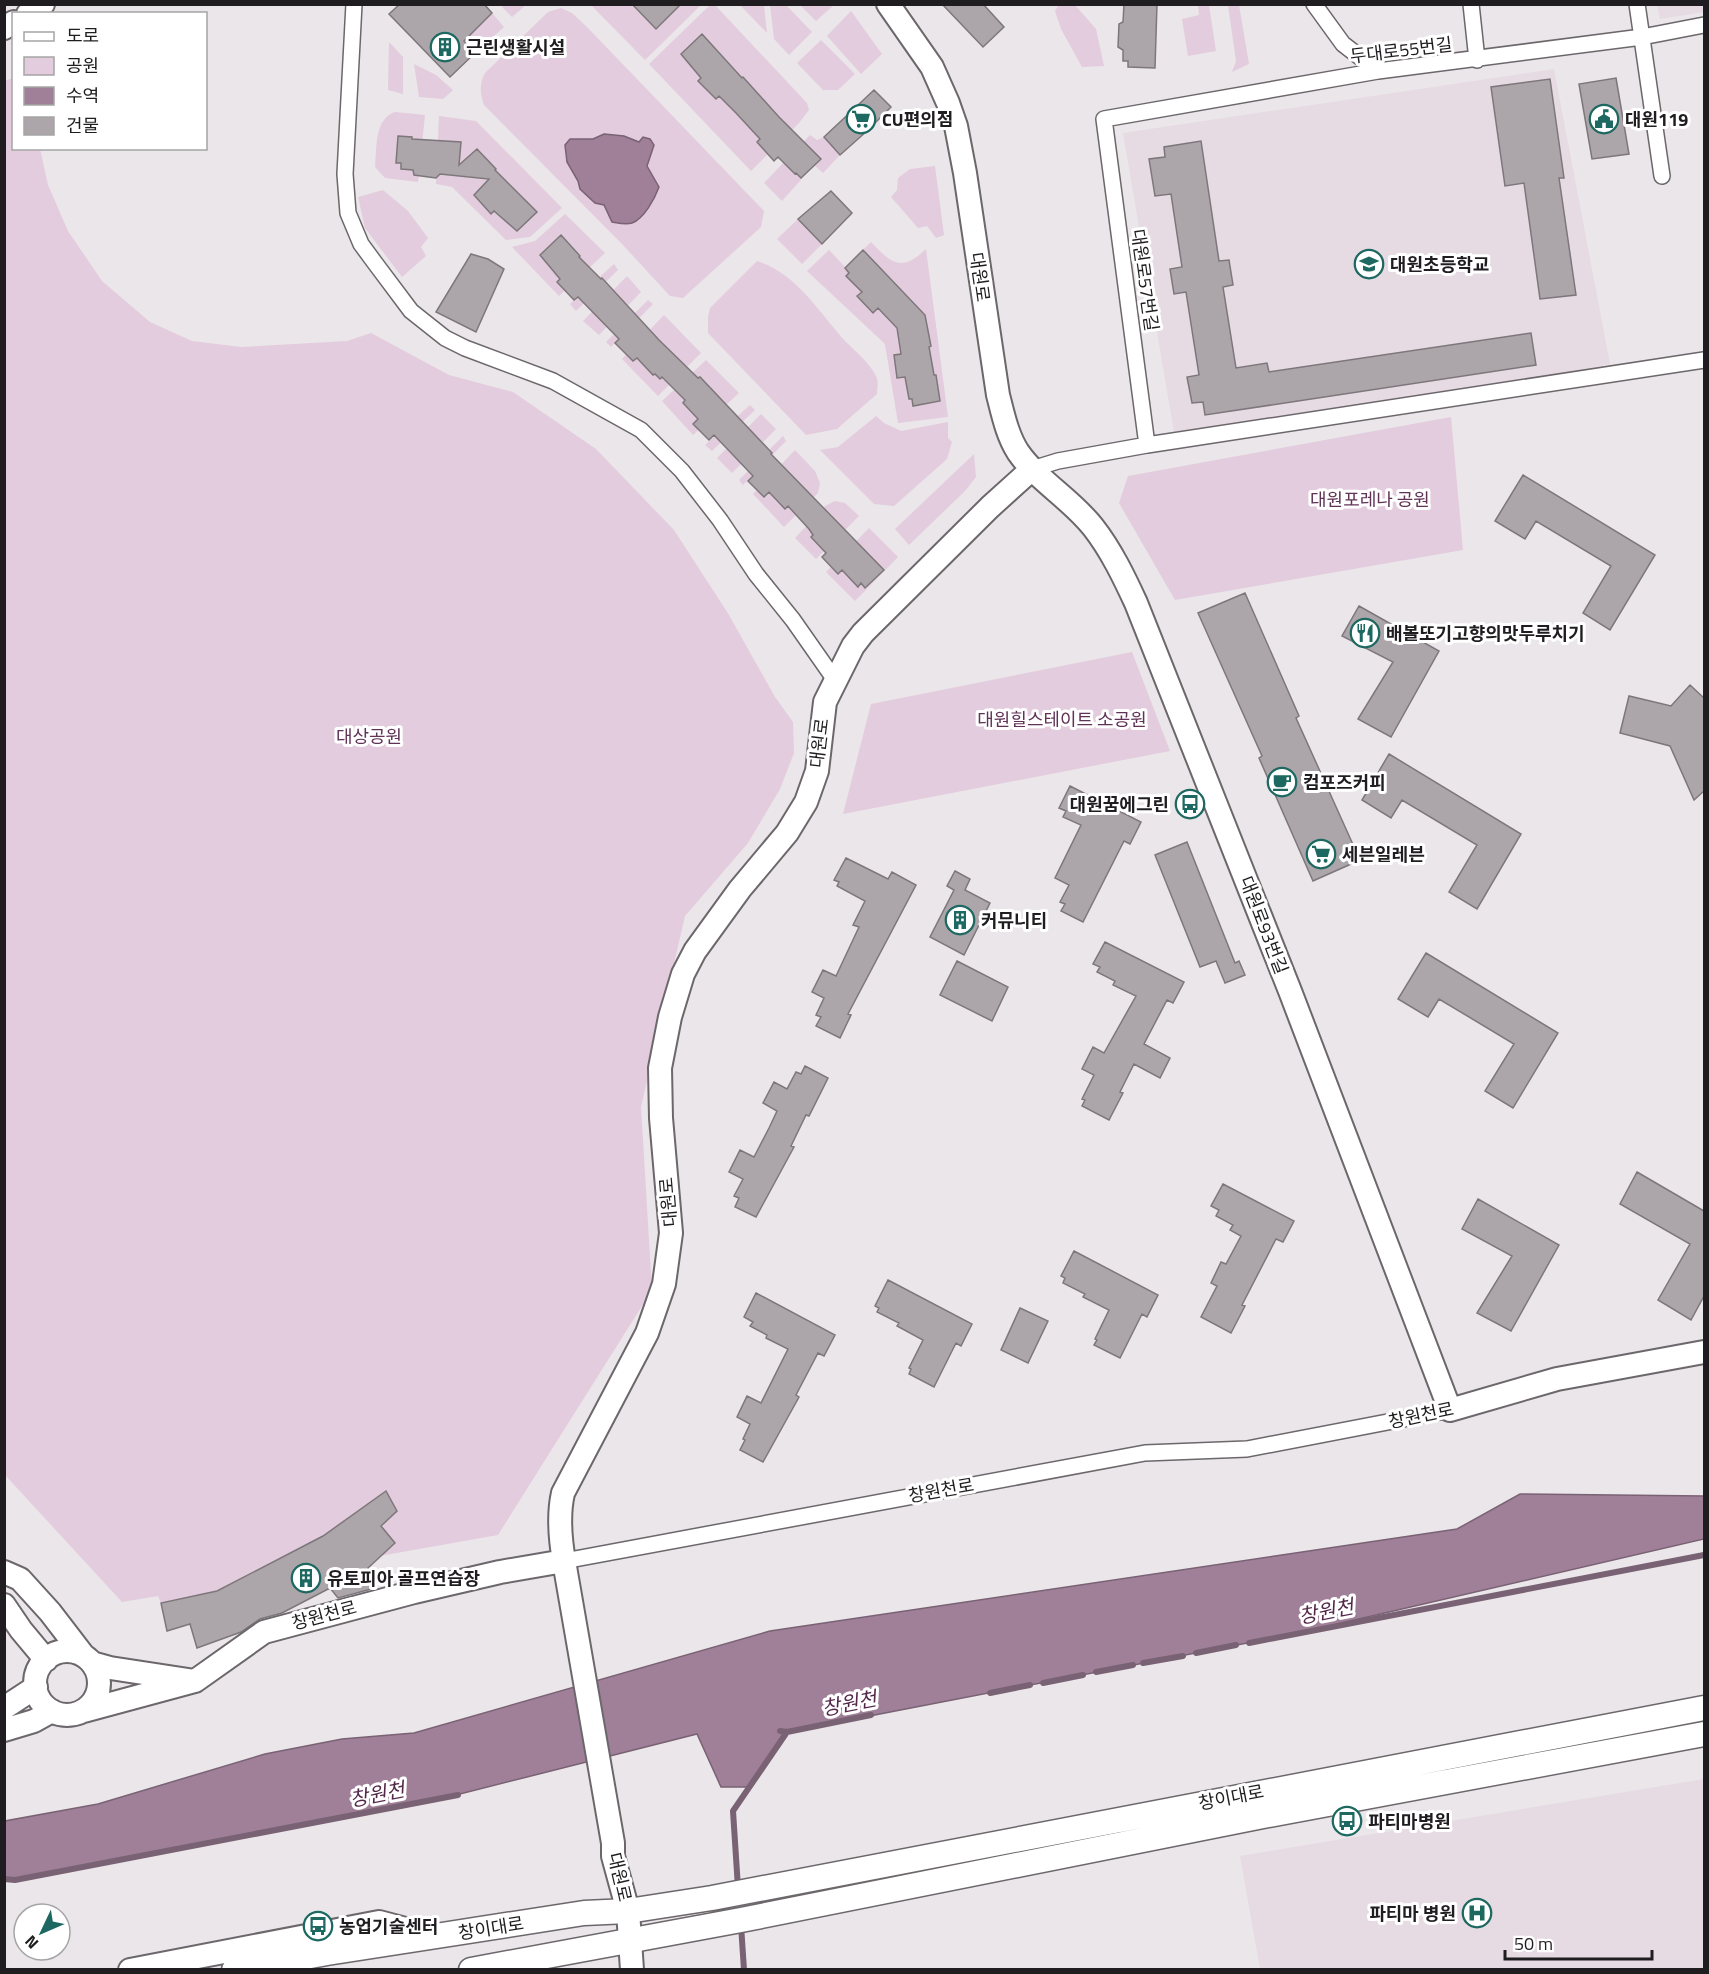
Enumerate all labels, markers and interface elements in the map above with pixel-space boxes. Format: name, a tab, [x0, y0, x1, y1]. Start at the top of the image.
legend	[12, 12, 207, 150]
text: 도로	[66, 22, 99, 49]
street label: 두대로55번길	[1348, 30, 1454, 70]
building icon: 근린생활시설	[429, 31, 461, 63]
place label: 근린생활시설	[466, 34, 565, 61]
text: 공원	[66, 52, 99, 79]
text: 수역	[66, 82, 99, 109]
supermarket icon: CU편의점	[845, 103, 877, 135]
public building icon: 대원119	[1588, 103, 1620, 135]
place label: CU편의점	[882, 106, 953, 133]
place label: 대원119	[1625, 106, 1688, 133]
text: 건물	[66, 112, 99, 139]
street label: 대원로57번길	[1124, 227, 1166, 333]
school or university icon: 대원초등학교	[1353, 248, 1385, 280]
street label: 대원로	[963, 251, 997, 303]
place label: 대원초등학교	[1390, 251, 1489, 278]
park label: 대원포레나 공원	[1310, 486, 1430, 513]
restaurant icon: 배볼또기고향의맛두루치기	[1349, 617, 1381, 649]
place label: 배볼또기고향의맛두루치기	[1386, 620, 1585, 647]
park label: 대원힐스테이트 소공원	[977, 706, 1147, 733]
street label: 대원로	[803, 717, 835, 769]
park label: 대상공원	[336, 723, 402, 750]
cafe icon: 컴포즈커피	[1266, 766, 1298, 798]
place label: 컴포즈커피	[1303, 769, 1386, 796]
bus stop icon: 대원꿈에그린	[1174, 788, 1206, 820]
place label: 대원꿈에그린	[1070, 791, 1169, 818]
supermarket icon: 세븐일레븐	[1305, 838, 1337, 870]
place label: 세븐일레븐	[1342, 841, 1425, 868]
street label: 대원로93번길	[1233, 872, 1295, 978]
building icon: 커뮤니티	[944, 904, 976, 936]
place label: 커뮤니티	[981, 907, 1047, 934]
street label: 대원로	[652, 1176, 684, 1228]
street label: 창원천로	[1386, 1395, 1456, 1435]
street label: 창원천로	[906, 1471, 976, 1509]
building icon: 유토피아 골프연습장	[290, 1562, 322, 1594]
place label: 유토피아 골프연습장	[327, 1565, 480, 1592]
water label: 창원천	[1296, 1590, 1359, 1631]
street label: 창원천로	[289, 1593, 359, 1637]
water label: 창원천	[819, 1682, 882, 1723]
water label: 창원천	[347, 1773, 410, 1814]
street label: 창이대로	[1196, 1777, 1266, 1817]
bus stop icon: 파티마병원	[1331, 1805, 1363, 1837]
place label: 파티마병원	[1368, 1808, 1451, 1835]
street label: 대원로	[601, 1850, 639, 1904]
hospital icon: 파티마 병원	[1461, 1897, 1493, 1929]
place label: 파티마 병원	[1369, 1900, 1456, 1927]
north arrow	[12, 1902, 72, 1962]
street label: 창이대로	[456, 1909, 526, 1947]
bus stop icon: 농업기술센터	[302, 1910, 334, 1942]
place label: 농업기술센터	[339, 1913, 438, 1940]
scale bar	[1505, 1923, 1652, 1961]
text: N	[19, 1930, 44, 1955]
text: 50 m	[1514, 1930, 1553, 1957]

